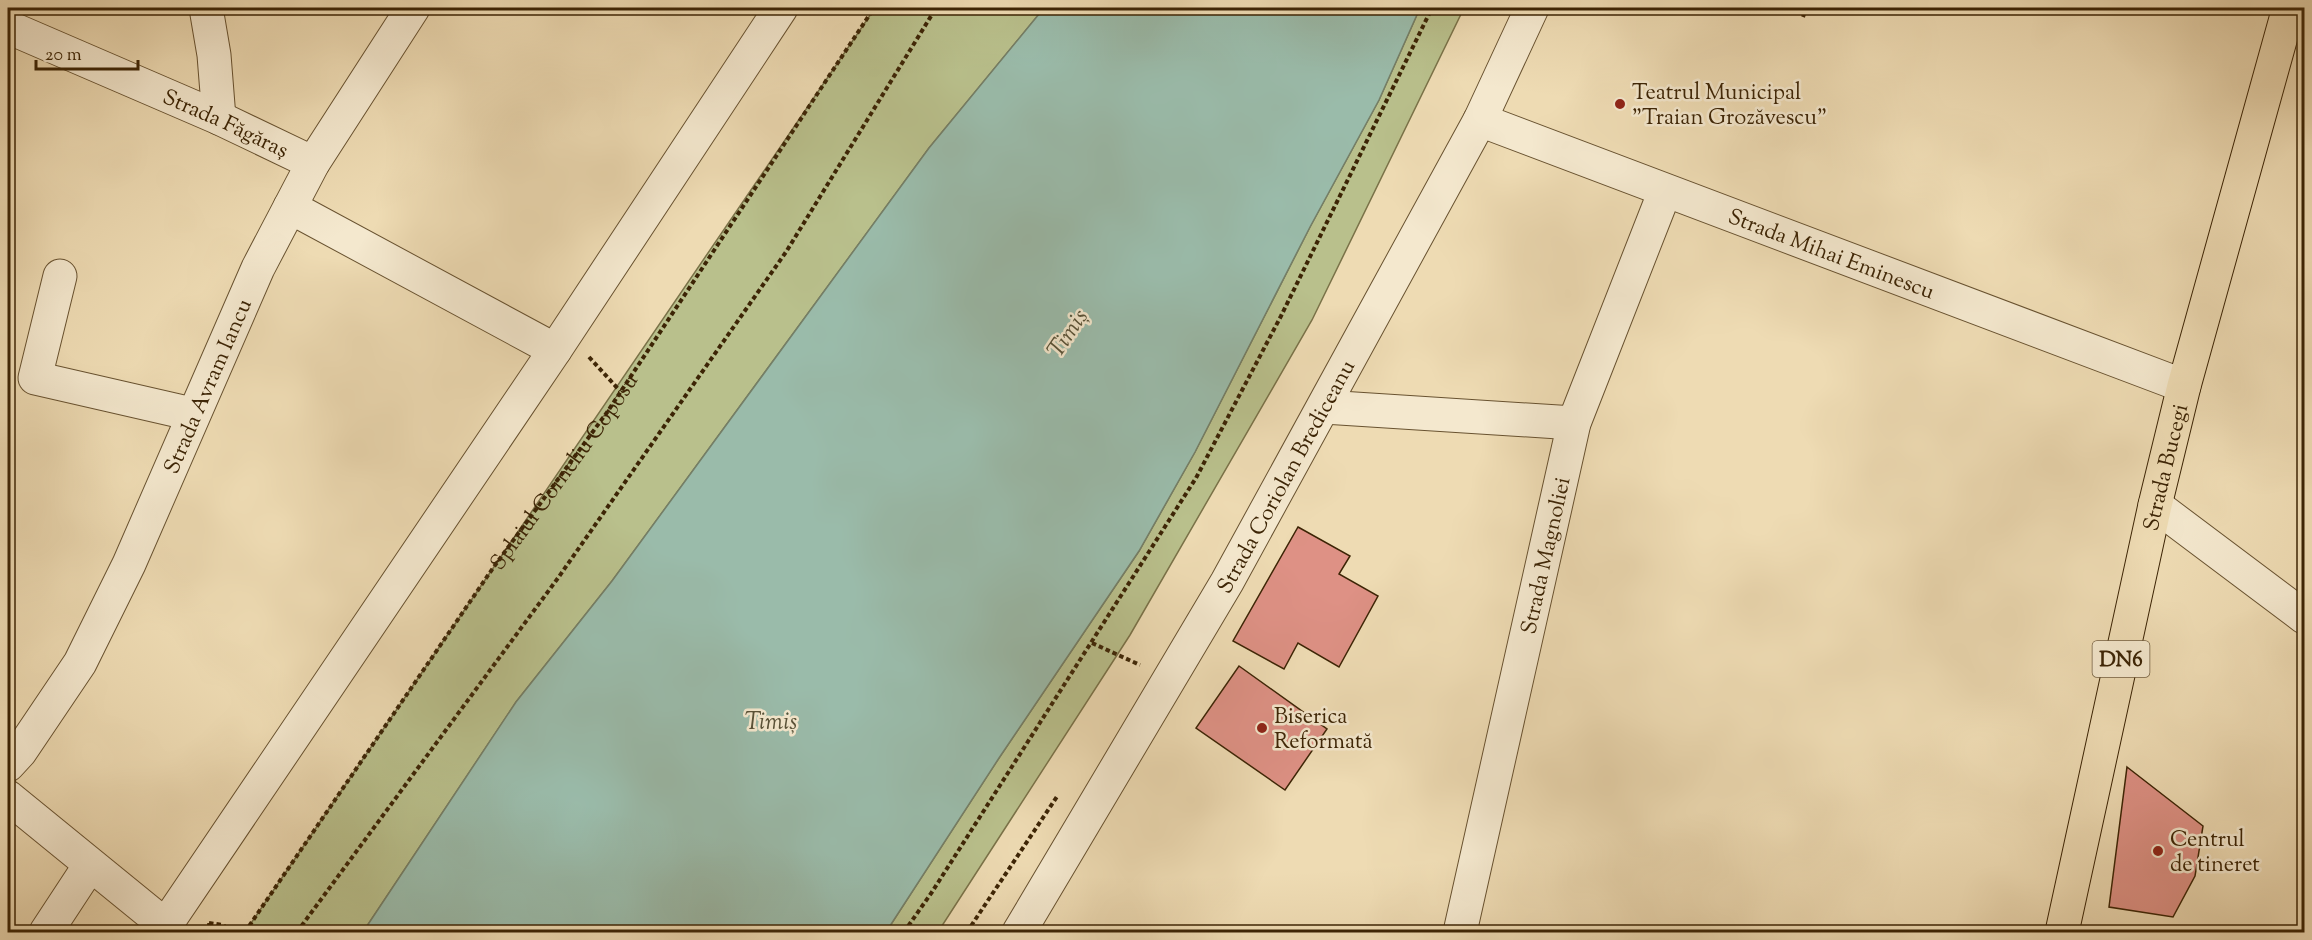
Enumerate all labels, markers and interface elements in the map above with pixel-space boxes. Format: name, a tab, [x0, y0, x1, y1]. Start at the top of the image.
scale bar	[36, 33, 138, 71]
text: 20 m	[45, 43, 82, 69]
place label: Teatrul Municipal "Traian Grozăvescu"	[1632, 78, 1827, 135]
street label: Strada Făgăraș	[157, 83, 293, 168]
marker: Teatrul Municipal "Traian Grozăvescu"	[1613, 97, 1627, 111]
street label: Strada Mihai Eminescu	[1723, 202, 1939, 309]
street label: Strada Avram Iancu	[157, 294, 262, 480]
water label: Timiș	[1040, 303, 1097, 365]
street label: Strada Coriolan Brediceanu	[1211, 354, 1365, 601]
street label: Splaiul Corneliu Coposu	[483, 368, 648, 578]
street label: Strada Bucegi	[2137, 401, 2198, 534]
street label: Strada Magnoliei	[1514, 474, 1580, 638]
road number: DN6	[2092, 641, 2150, 677]
place label: Biserica Reformată	[1274, 702, 1373, 759]
water label: Timiș	[745, 706, 797, 740]
marker: Biserica Reformată	[1255, 721, 1269, 735]
place label: Centrul de tineret	[2170, 825, 2260, 882]
marker: Centrul de tineret	[2151, 844, 2165, 858]

